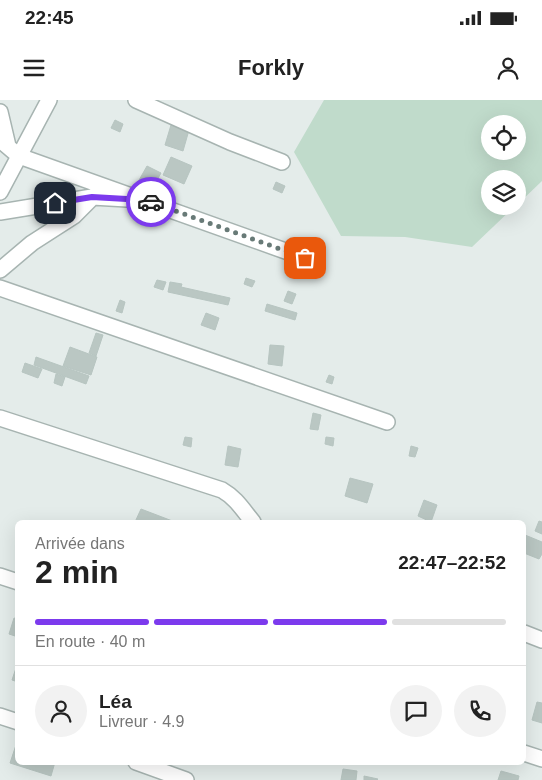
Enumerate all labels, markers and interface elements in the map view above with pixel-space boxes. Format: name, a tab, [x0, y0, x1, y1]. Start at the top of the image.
text: 22:45	[25, 7, 74, 28]
icon: menu	[20, 54, 48, 82]
icon: person	[494, 54, 522, 82]
text: Forkly	[238, 55, 304, 80]
map controls	[481, 115, 526, 215]
button: locate	[481, 115, 526, 160]
button: layers	[481, 170, 526, 215]
courier	[126, 177, 176, 227]
pin	[34, 182, 76, 224]
icon: car	[137, 188, 165, 216]
icon: home	[41, 189, 69, 217]
pin	[284, 237, 326, 279]
icon: bag	[291, 244, 319, 272]
text: Arrivée dans	[35, 535, 125, 552]
text: 22:47–22:52	[398, 552, 506, 573]
text: 2 min	[35, 554, 119, 590]
text: En route · 40 m	[35, 633, 145, 650]
button: person	[35, 685, 87, 737]
button: chat	[390, 685, 442, 737]
button: phone	[454, 685, 506, 737]
text: Léa	[99, 691, 132, 712]
text: Livreur · 4.9	[99, 713, 184, 730]

